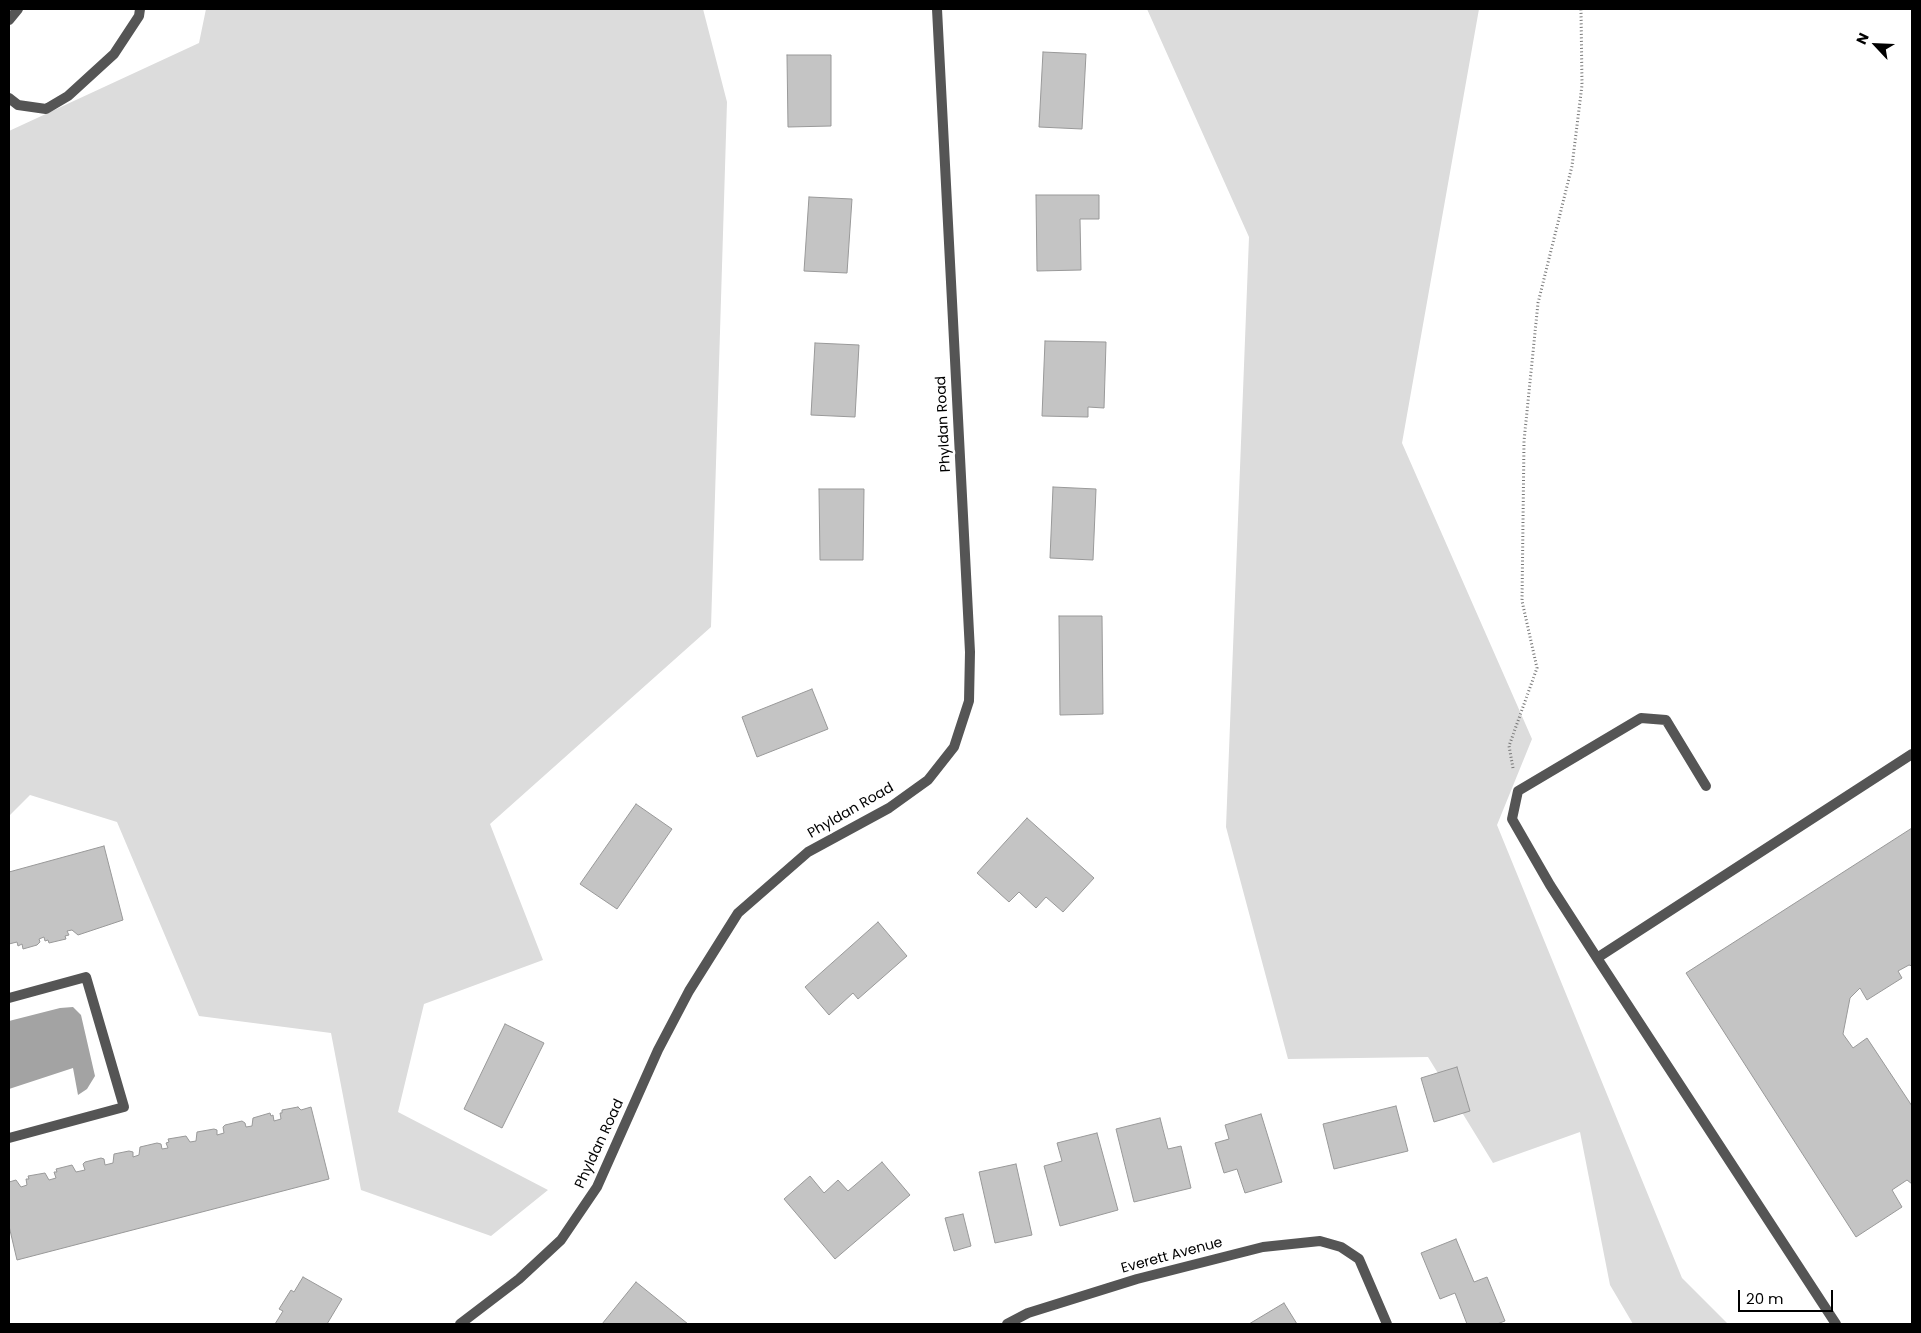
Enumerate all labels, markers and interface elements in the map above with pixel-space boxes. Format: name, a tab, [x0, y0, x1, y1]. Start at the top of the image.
north arrow	[1851, 20, 1901, 70]
text: N	[1851, 30, 1874, 48]
street label: Phyldan Road	[933, 375, 955, 473]
street label: Phyldan Road	[805, 780, 897, 842]
street label: Phyldan Road	[572, 1097, 628, 1191]
street label: Everett Avenue	[1120, 1234, 1224, 1278]
scale bar	[1741, 1280, 1836, 1312]
text: 20 m	[1746, 1288, 1784, 1309]

